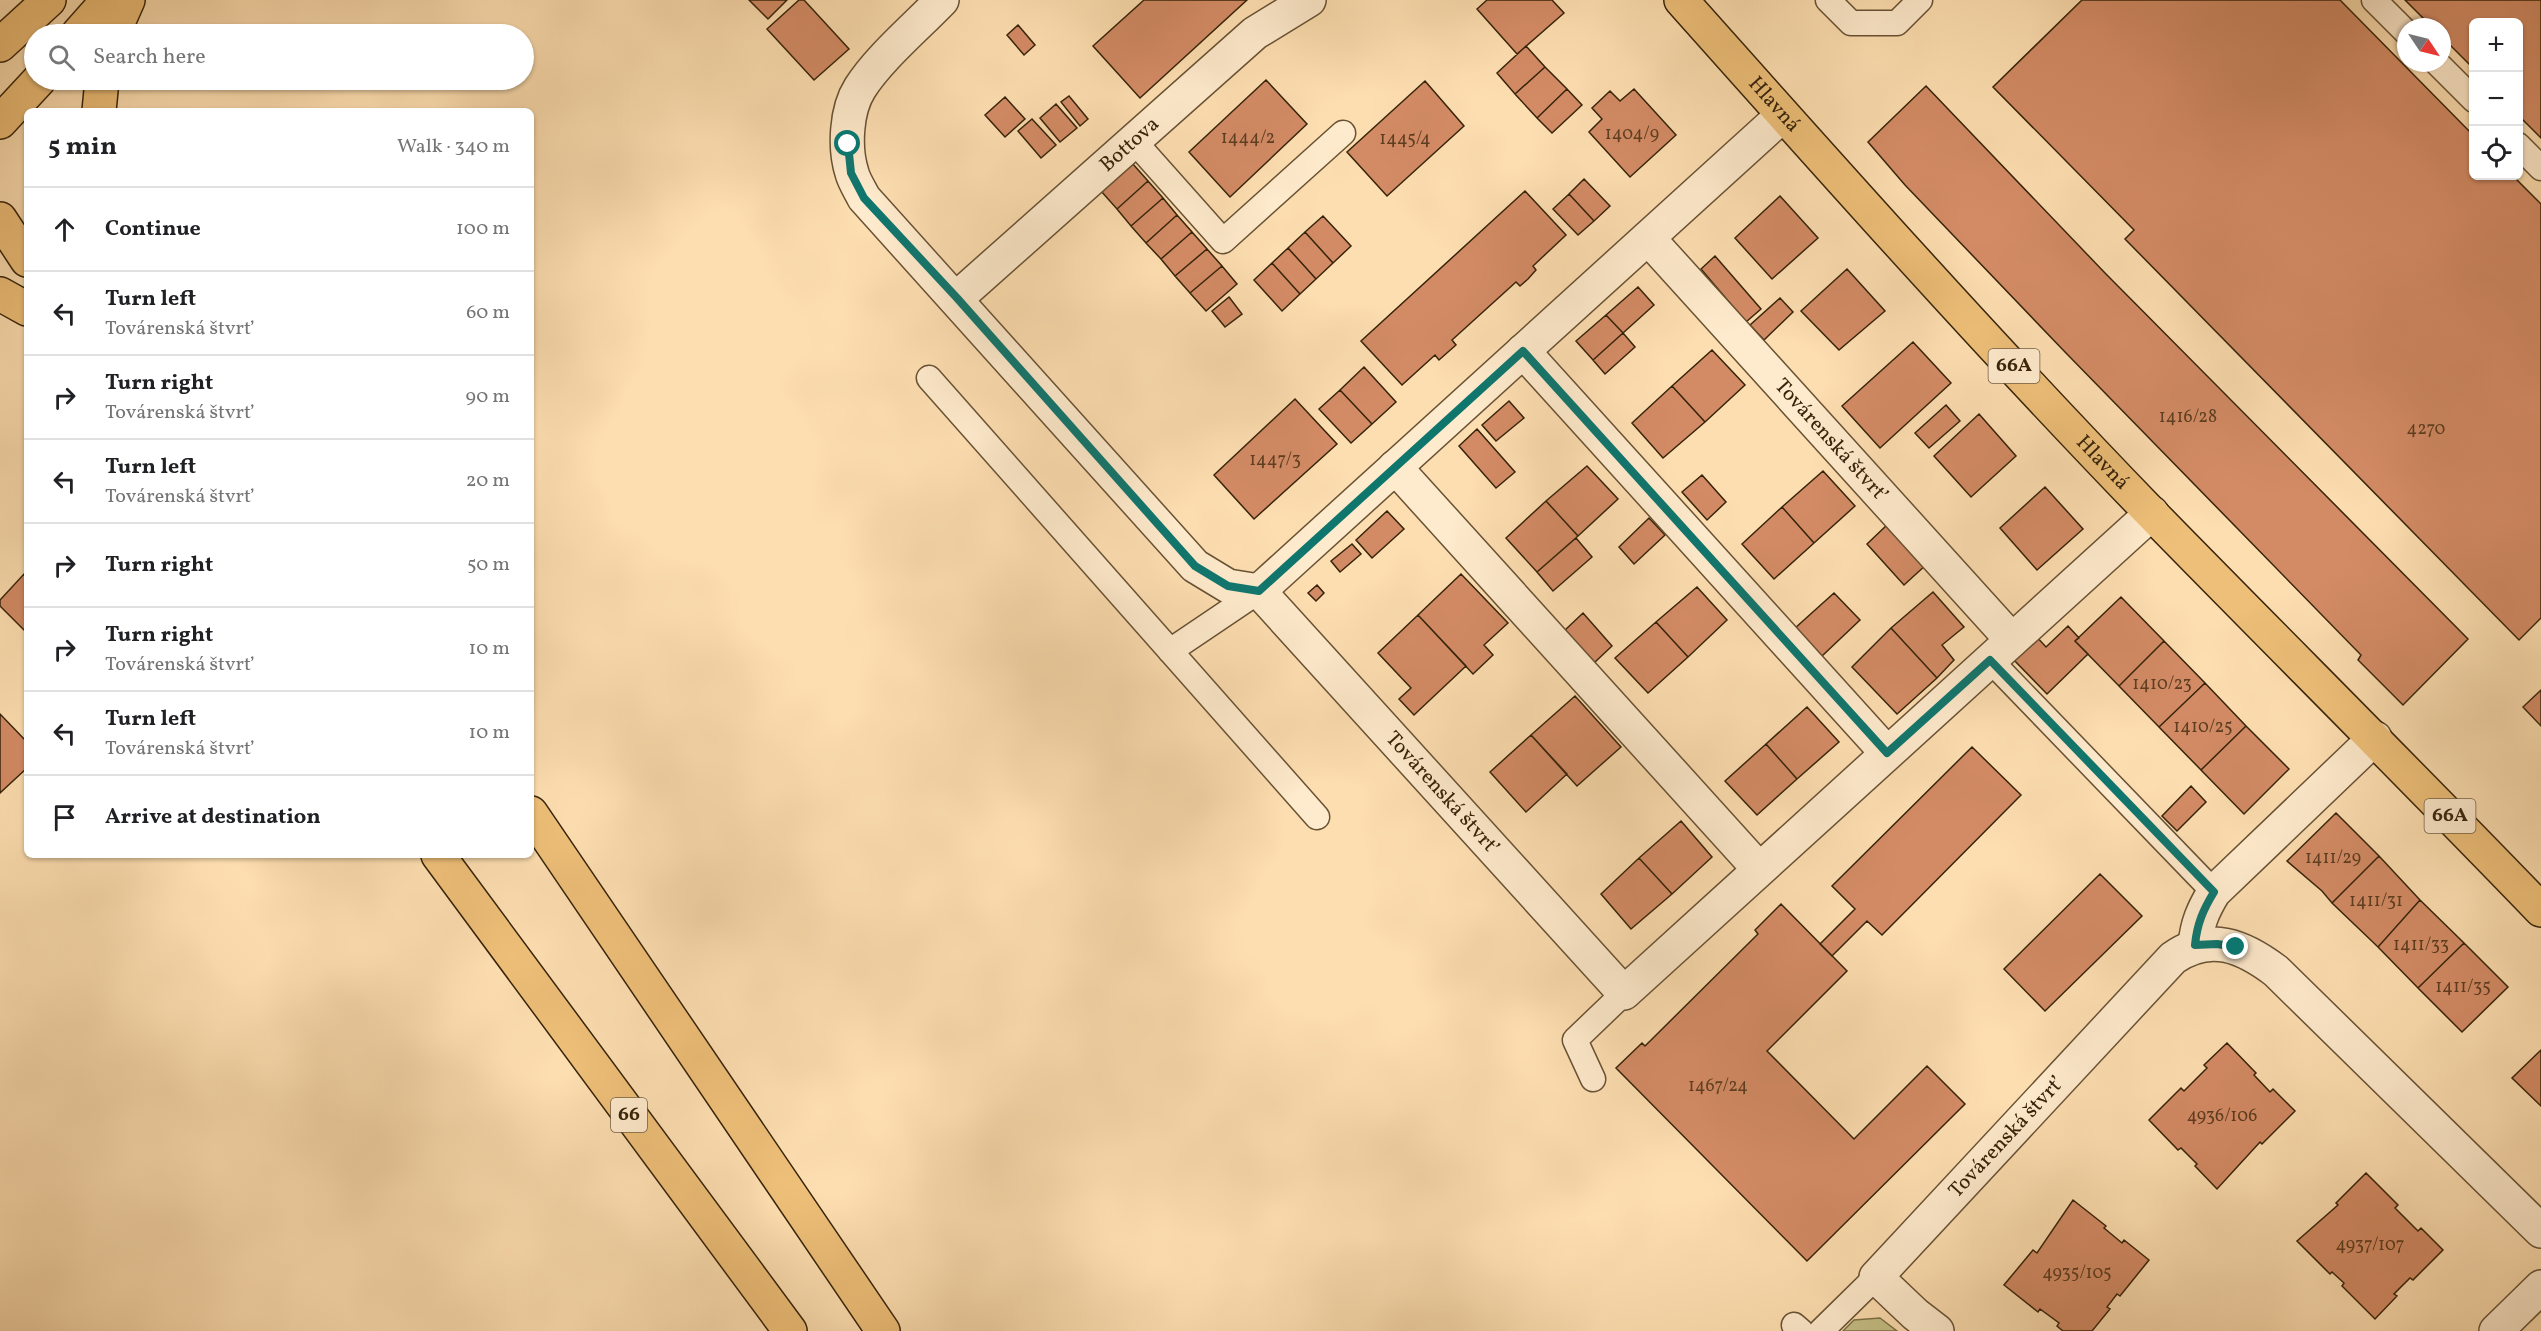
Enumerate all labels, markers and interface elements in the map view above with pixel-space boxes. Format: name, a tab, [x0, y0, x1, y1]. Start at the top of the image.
north arrow	[2397, 18, 2451, 72]
map controls	[2469, 18, 2523, 180]
button: +	[2469, 18, 2523, 72]
search box	[24, 24, 534, 90]
icon: search	[45, 41, 78, 74]
text: Search here	[93, 42, 206, 73]
street label: Hlavná	[1741, 70, 1807, 139]
button: −	[2469, 72, 2523, 126]
street label: Bottova	[1093, 110, 1166, 179]
house number: 1404/9	[1605, 122, 1659, 147]
house number: 1444/2	[1221, 126, 1275, 151]
button: locate	[2469, 126, 2523, 180]
house number: 1445/4	[1379, 127, 1431, 152]
text: 5 min	[48, 129, 117, 165]
route start	[834, 130, 860, 156]
text: Walk · 340 m	[397, 133, 510, 161]
icon: ahead	[48, 213, 81, 246]
text: Continue	[105, 214, 201, 245]
text: 100 m	[456, 215, 510, 243]
text: Turn left	[105, 284, 196, 315]
icon: left	[48, 297, 81, 330]
text: 60 m	[466, 299, 510, 327]
text: Továrenská štvrť	[105, 315, 253, 343]
road number: 66A	[1988, 349, 2040, 383]
text: Turn right	[105, 368, 213, 399]
street label: Továrenská štvrť	[1768, 372, 1894, 507]
icon: right	[48, 381, 81, 414]
text: 90 m	[466, 383, 510, 411]
text: Továrenská štvrť	[105, 399, 253, 427]
house number: 1416/28	[2159, 405, 2217, 430]
house number: 4270	[2407, 417, 2446, 442]
street label: Hlavná	[2069, 429, 2136, 497]
house number: 1447/3	[1249, 448, 1301, 473]
text: Turn left	[105, 452, 196, 483]
icon: left	[48, 465, 81, 498]
text: 20 m	[466, 467, 510, 495]
text: Továrenská štvrť	[105, 483, 253, 511]
icon: right	[48, 549, 81, 582]
text: Turn right	[105, 550, 213, 581]
text: 50 m	[467, 551, 510, 579]
text: Turn right	[105, 620, 213, 651]
icon: right	[48, 633, 81, 666]
text: 10 m	[469, 635, 510, 663]
text: Továrenská štvrť	[105, 651, 253, 679]
house number: 1410/23	[2132, 672, 2192, 697]
text: Turn left	[105, 704, 196, 735]
house number: 1410/25	[2173, 715, 2233, 740]
icon: left	[48, 717, 81, 750]
text: 10 m	[469, 719, 510, 747]
street label: Továrenská štvrť	[1379, 725, 1505, 860]
text: Továrenská štvrť	[105, 735, 253, 763]
road number: 66A	[2424, 799, 2476, 833]
icon: arrive	[48, 801, 81, 834]
text: Arrive at destination	[105, 802, 321, 833]
house number: 1411/29	[2305, 846, 2361, 871]
house number: 1411/31	[2349, 889, 2403, 914]
route end	[2222, 933, 2248, 959]
house number: 1411/33	[2393, 933, 2449, 958]
house number: 1411/35	[2435, 975, 2491, 1000]
street label: Továrenská štvrť	[1942, 1070, 2070, 1204]
house number: 1467/24	[1688, 1074, 1748, 1099]
road number: 66	[611, 1098, 647, 1132]
house number: 4936/106	[2187, 1104, 2257, 1129]
house number: 4937/107	[2336, 1233, 2405, 1258]
house number: 4935/105	[2042, 1261, 2112, 1286]

